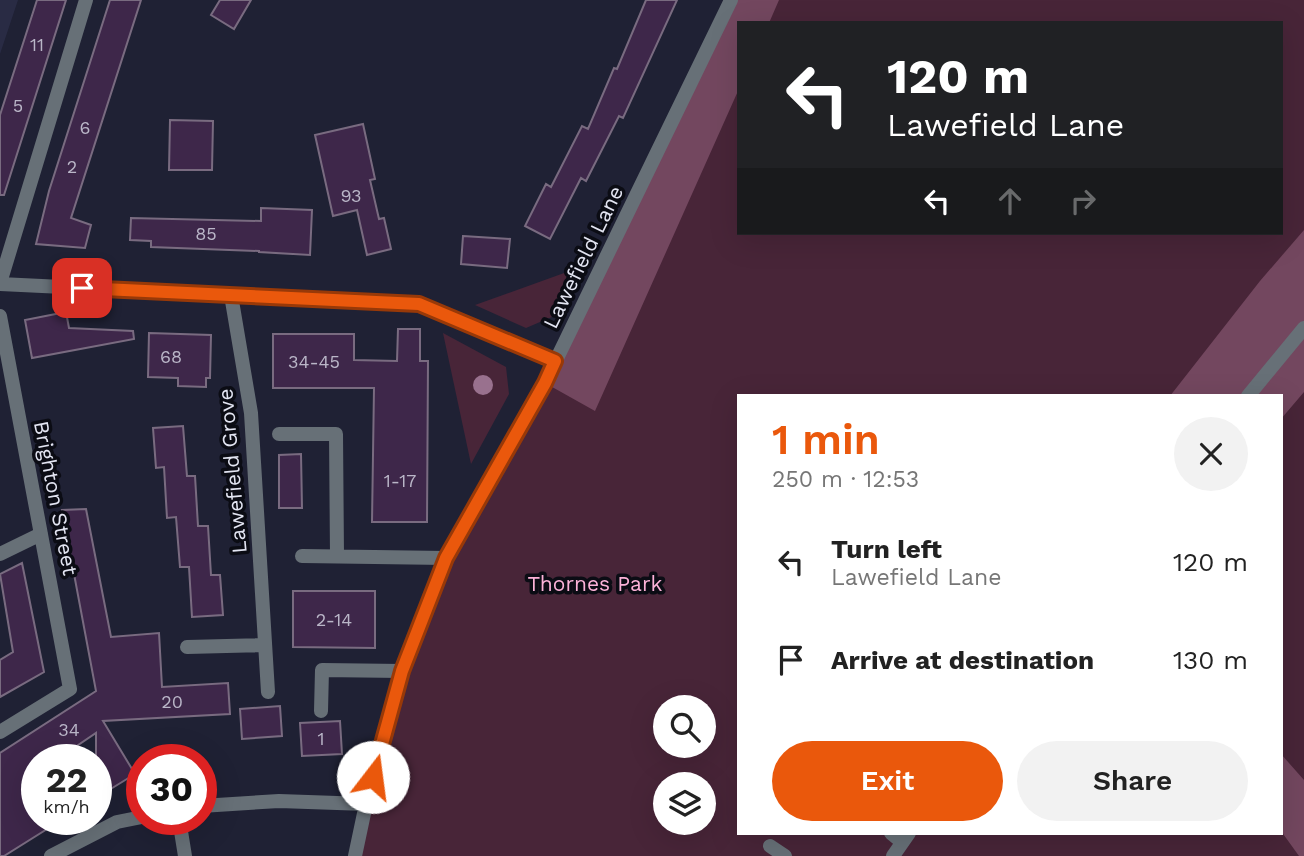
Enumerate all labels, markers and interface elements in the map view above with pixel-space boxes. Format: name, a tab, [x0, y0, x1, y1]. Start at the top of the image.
house number: 11	[30, 34, 44, 55]
text: 120 m	[887, 47, 1029, 105]
icon: left	[772, 49, 863, 140]
house number: 5	[13, 95, 23, 116]
text: Lawefield Lane	[887, 106, 1124, 144]
house number: 6	[80, 117, 90, 138]
house number: 2	[67, 156, 77, 177]
street label: Lawefield Lane	[538, 182, 628, 332]
icon: left	[918, 182, 956, 220]
icon: ahead	[991, 182, 1029, 220]
icon: right	[1064, 182, 1102, 220]
house number: 93	[340, 185, 362, 206]
house number: 85	[195, 223, 217, 244]
pin	[52, 258, 112, 318]
icon: arrive	[63, 269, 101, 307]
house number: 68	[160, 346, 182, 367]
house number: 34-45	[288, 351, 340, 372]
street label: Lawefield Grove	[212, 388, 252, 554]
text: 1 min	[772, 415, 880, 464]
button: close	[1174, 417, 1248, 491]
street label: Brighton Street	[29, 419, 83, 577]
text: 250 m · 12:53	[772, 466, 919, 493]
house number: 1-17	[384, 470, 416, 491]
text: Turn left	[831, 534, 942, 564]
icon: left	[772, 543, 810, 581]
text: 120 m	[1173, 547, 1248, 577]
text: Lawefield Lane	[831, 564, 1002, 591]
park label: Thornes Park	[528, 571, 663, 596]
house number: 2-14	[316, 609, 352, 630]
icon: arrive	[772, 641, 810, 679]
text: Arrive at destination	[831, 645, 1094, 675]
text: 130 m	[1173, 645, 1248, 675]
house number: 20	[161, 691, 183, 712]
map controls	[653, 695, 716, 835]
button: search	[653, 695, 716, 758]
house number: 34	[58, 719, 80, 740]
house number: 1	[317, 728, 325, 749]
position arrow	[336, 740, 410, 814]
button: Exit	[772, 741, 1003, 821]
button: Share	[1017, 741, 1248, 821]
speed limit sign: 30	[126, 744, 217, 835]
text: 22	[46, 759, 87, 801]
button: layers	[653, 772, 716, 835]
text: km/h	[43, 796, 90, 817]

